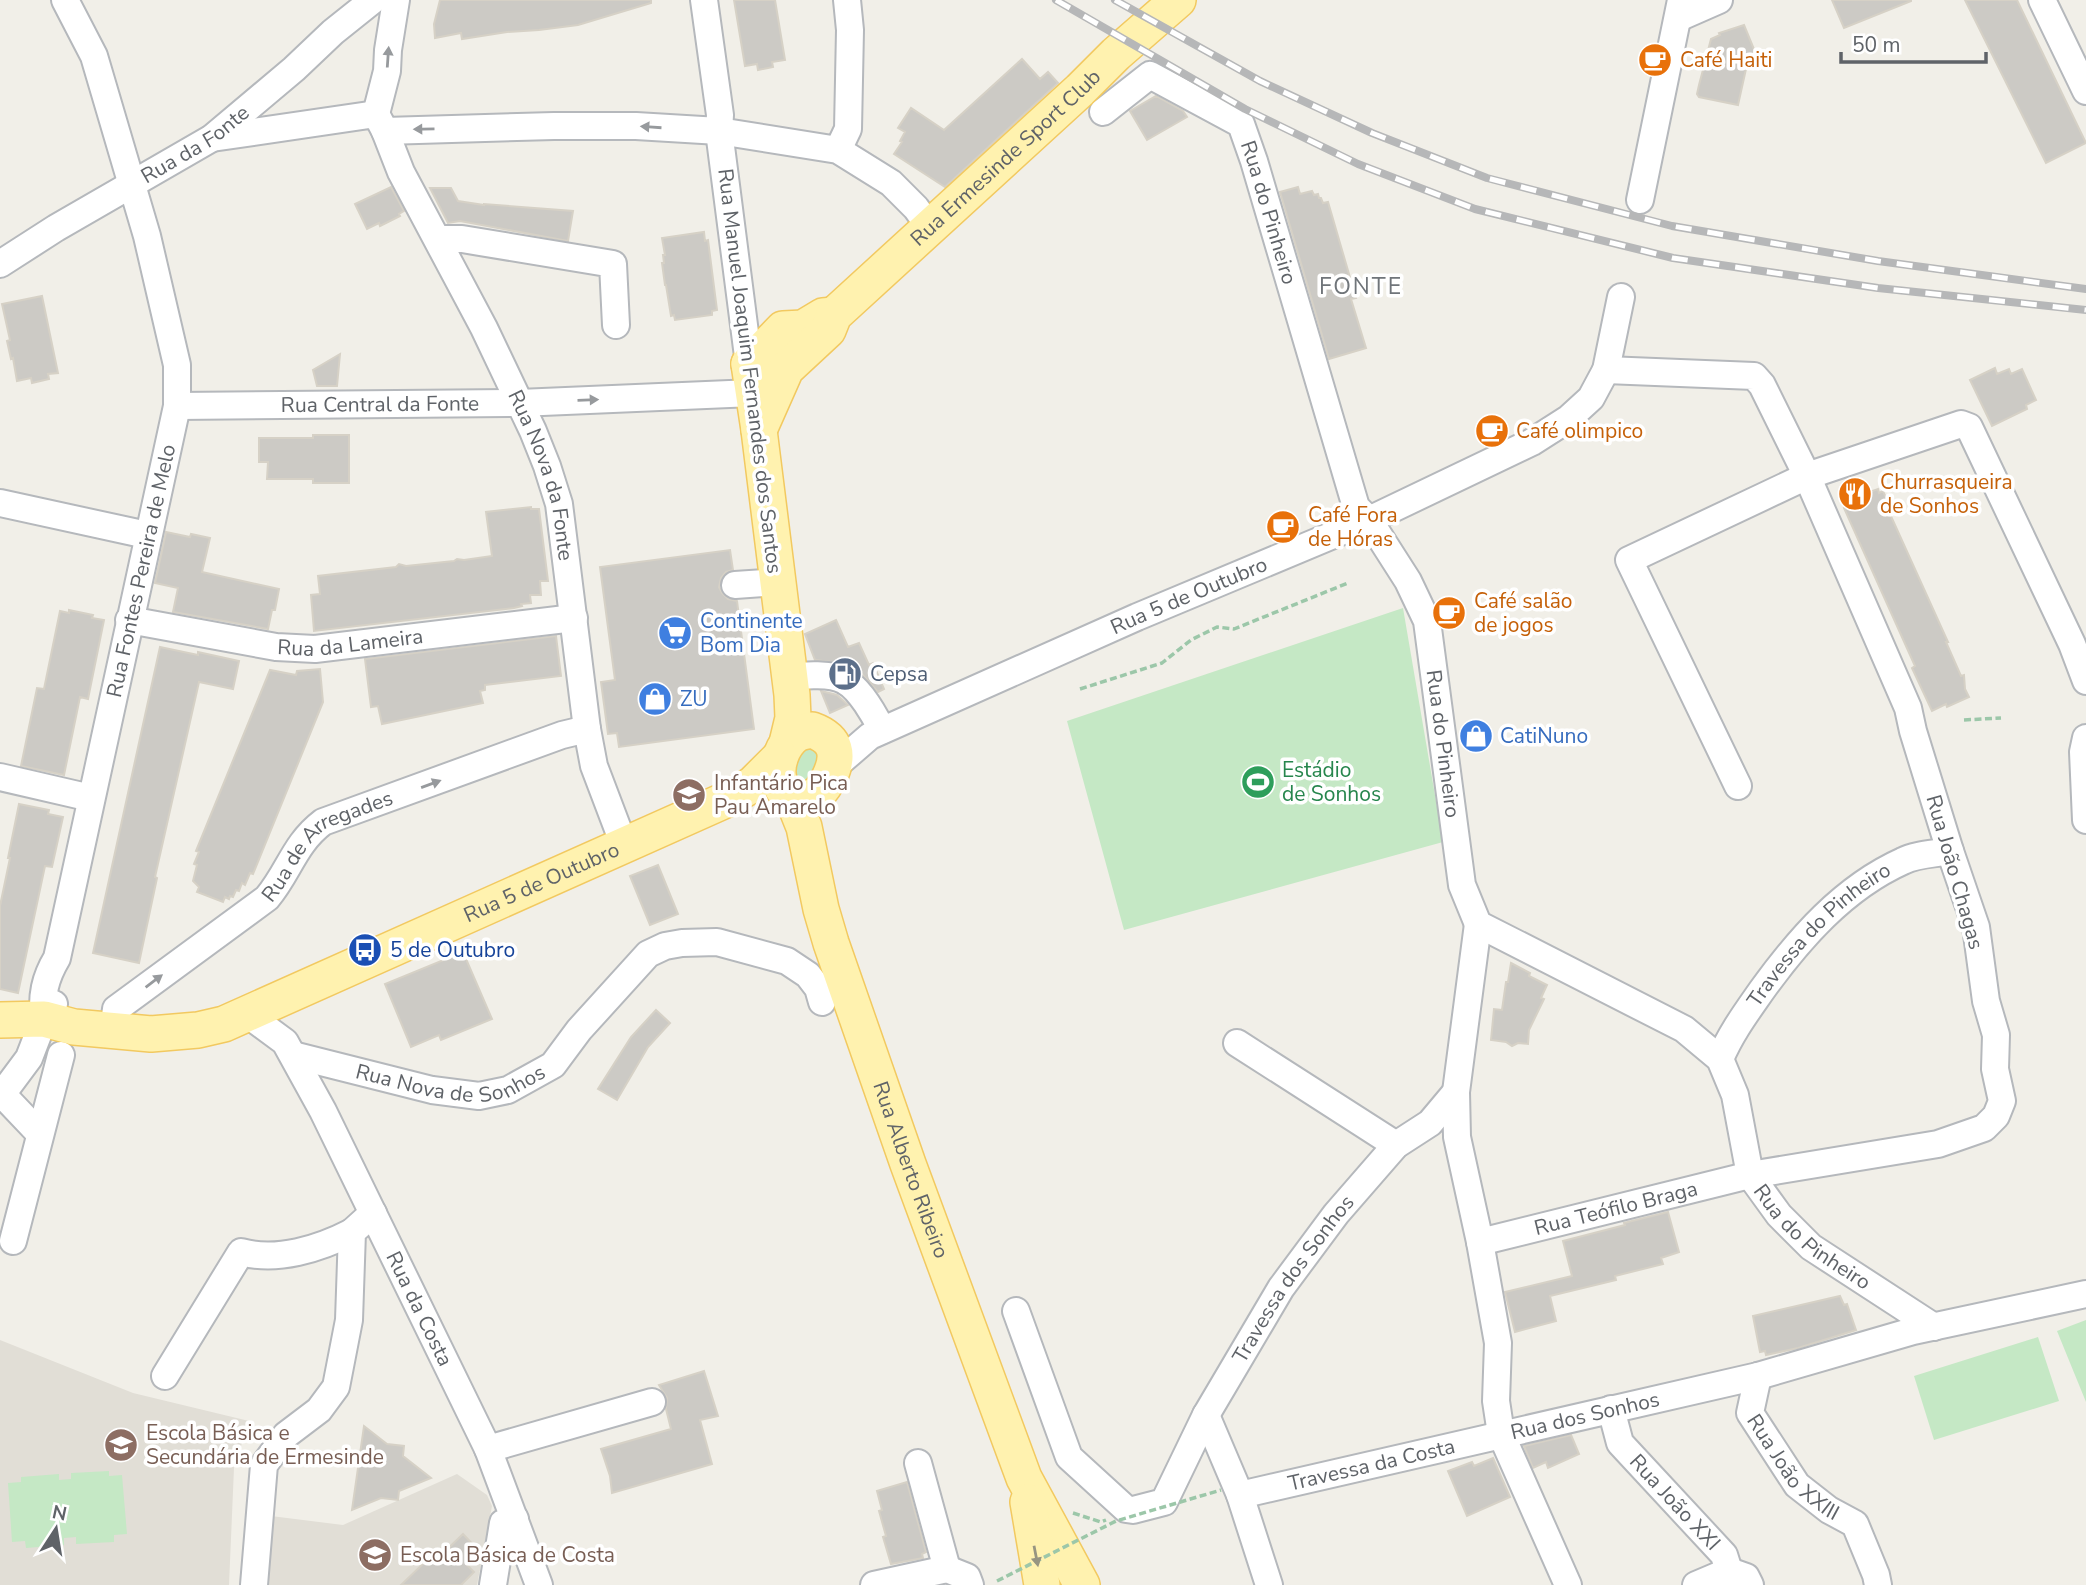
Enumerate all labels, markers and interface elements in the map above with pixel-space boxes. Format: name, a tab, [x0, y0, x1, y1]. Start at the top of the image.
scale bar	[1841, 21, 1986, 65]
text: 50 m	[1852, 31, 1901, 59]
cafe icon: Café Haiti	[1636, 41, 1674, 79]
one-way arrow	[383, 46, 394, 68]
place label: Café Haiti	[1680, 46, 1772, 74]
street label: Rua Ermesinde Sport Club	[904, 63, 1107, 252]
street label: Rua da Fonte	[136, 99, 255, 190]
one-way arrow	[640, 121, 662, 132]
one-way arrow	[412, 123, 434, 134]
street label: Rua do Pinheiro	[1234, 137, 1304, 288]
street label: Rua Manuel Joaquim Fernandes dos Santos	[711, 167, 789, 575]
district label: FONTE	[1319, 271, 1403, 302]
street label: Rua Nova da Fonte	[501, 385, 580, 562]
street label: Rua Central da Fonte	[281, 389, 479, 419]
one-way arrow	[577, 394, 599, 405]
cafe icon: Café olimpico	[1473, 412, 1511, 450]
place label: Café olimpico	[1516, 417, 1643, 445]
street label: Rua Fontes Pereira de Melo	[100, 442, 182, 700]
place label: Churrasqueira de Sonhos	[1880, 468, 2013, 520]
restaurant icon: Churrasqueira de Sonhos	[1836, 475, 1874, 513]
place label: Café Fora de Hóras	[1308, 501, 1398, 553]
cafe icon: Café Fora de Hóras	[1264, 508, 1302, 546]
street label: Rua 5 de Outubro	[1106, 550, 1272, 641]
place label: Café salão de jogos	[1474, 587, 1572, 639]
cafe icon: Café salão de jogos	[1430, 594, 1468, 632]
place label: Continente Bom Dia	[700, 607, 803, 659]
supermarket icon: Continente Bom Dia	[656, 614, 694, 652]
street label: Rua da Lameira	[277, 622, 425, 663]
fuel station icon: Cepsa	[826, 655, 864, 693]
place label: Cepsa	[870, 660, 928, 688]
street label: Rua do Pinheiro	[1420, 668, 1467, 819]
shop icon: ZU	[636, 680, 674, 718]
place label: ZU	[680, 685, 708, 713]
shop icon: CatiNuno	[1457, 717, 1495, 755]
place label: CatiNuno	[1500, 722, 1588, 750]
place label: Estádio de Sonhos	[1282, 756, 1381, 808]
sports icon: Estádio de Sonhos	[1239, 763, 1277, 801]
place label: Infantário Pica Pau Amarelo	[714, 769, 848, 821]
school or university icon: Infantário Pica Pau Amarelo	[670, 776, 708, 814]
one-way arrow	[420, 778, 441, 789]
street label: Rua de Arregades	[255, 784, 397, 908]
street label: Rua João Chagas	[1920, 791, 1990, 953]
street label: Rua 5 de Outubro	[459, 835, 624, 929]
street label: Travessa do Pinheiro	[1740, 856, 1896, 1012]
bus stop icon: 5 de Outubro	[346, 931, 384, 969]
place label: 5 de Outubro	[390, 936, 515, 964]
one-way arrow	[145, 974, 164, 988]
street label: Rua Nova de Sonhos	[350, 1053, 546, 1081]
text: Rua Nova de Sonhos	[353, 1057, 550, 1110]
street label: Rua Alberto Ribeiro	[866, 1078, 956, 1262]
street label: Rua Teófilo Braga	[1531, 1175, 1700, 1242]
street label: Rua do Pinheiro	[1747, 1178, 1876, 1296]
street label: Travessa dos Sonhos	[1226, 1189, 1360, 1368]
street label: Rua da Costa	[380, 1247, 459, 1371]
street label: Rua dos Sonhos	[1508, 1385, 1662, 1446]
street label: Rua João XXIII	[1740, 1409, 1844, 1527]
place label: Escola Básica e Secundária de Ermesinde	[146, 1419, 384, 1471]
school or university icon: Escola Básica e Secundária de Ermesinde	[102, 1426, 140, 1464]
street label: Travessa da Costa	[1285, 1432, 1458, 1498]
street label: Rua João XXI	[1623, 1448, 1727, 1556]
north arrow	[21, 1494, 91, 1564]
text: N	[50, 1499, 69, 1528]
school or university icon: Escola Básica de Costa	[356, 1536, 394, 1574]
place label: Escola Básica de Costa	[400, 1541, 615, 1569]
one-way arrow	[1031, 1545, 1042, 1567]

